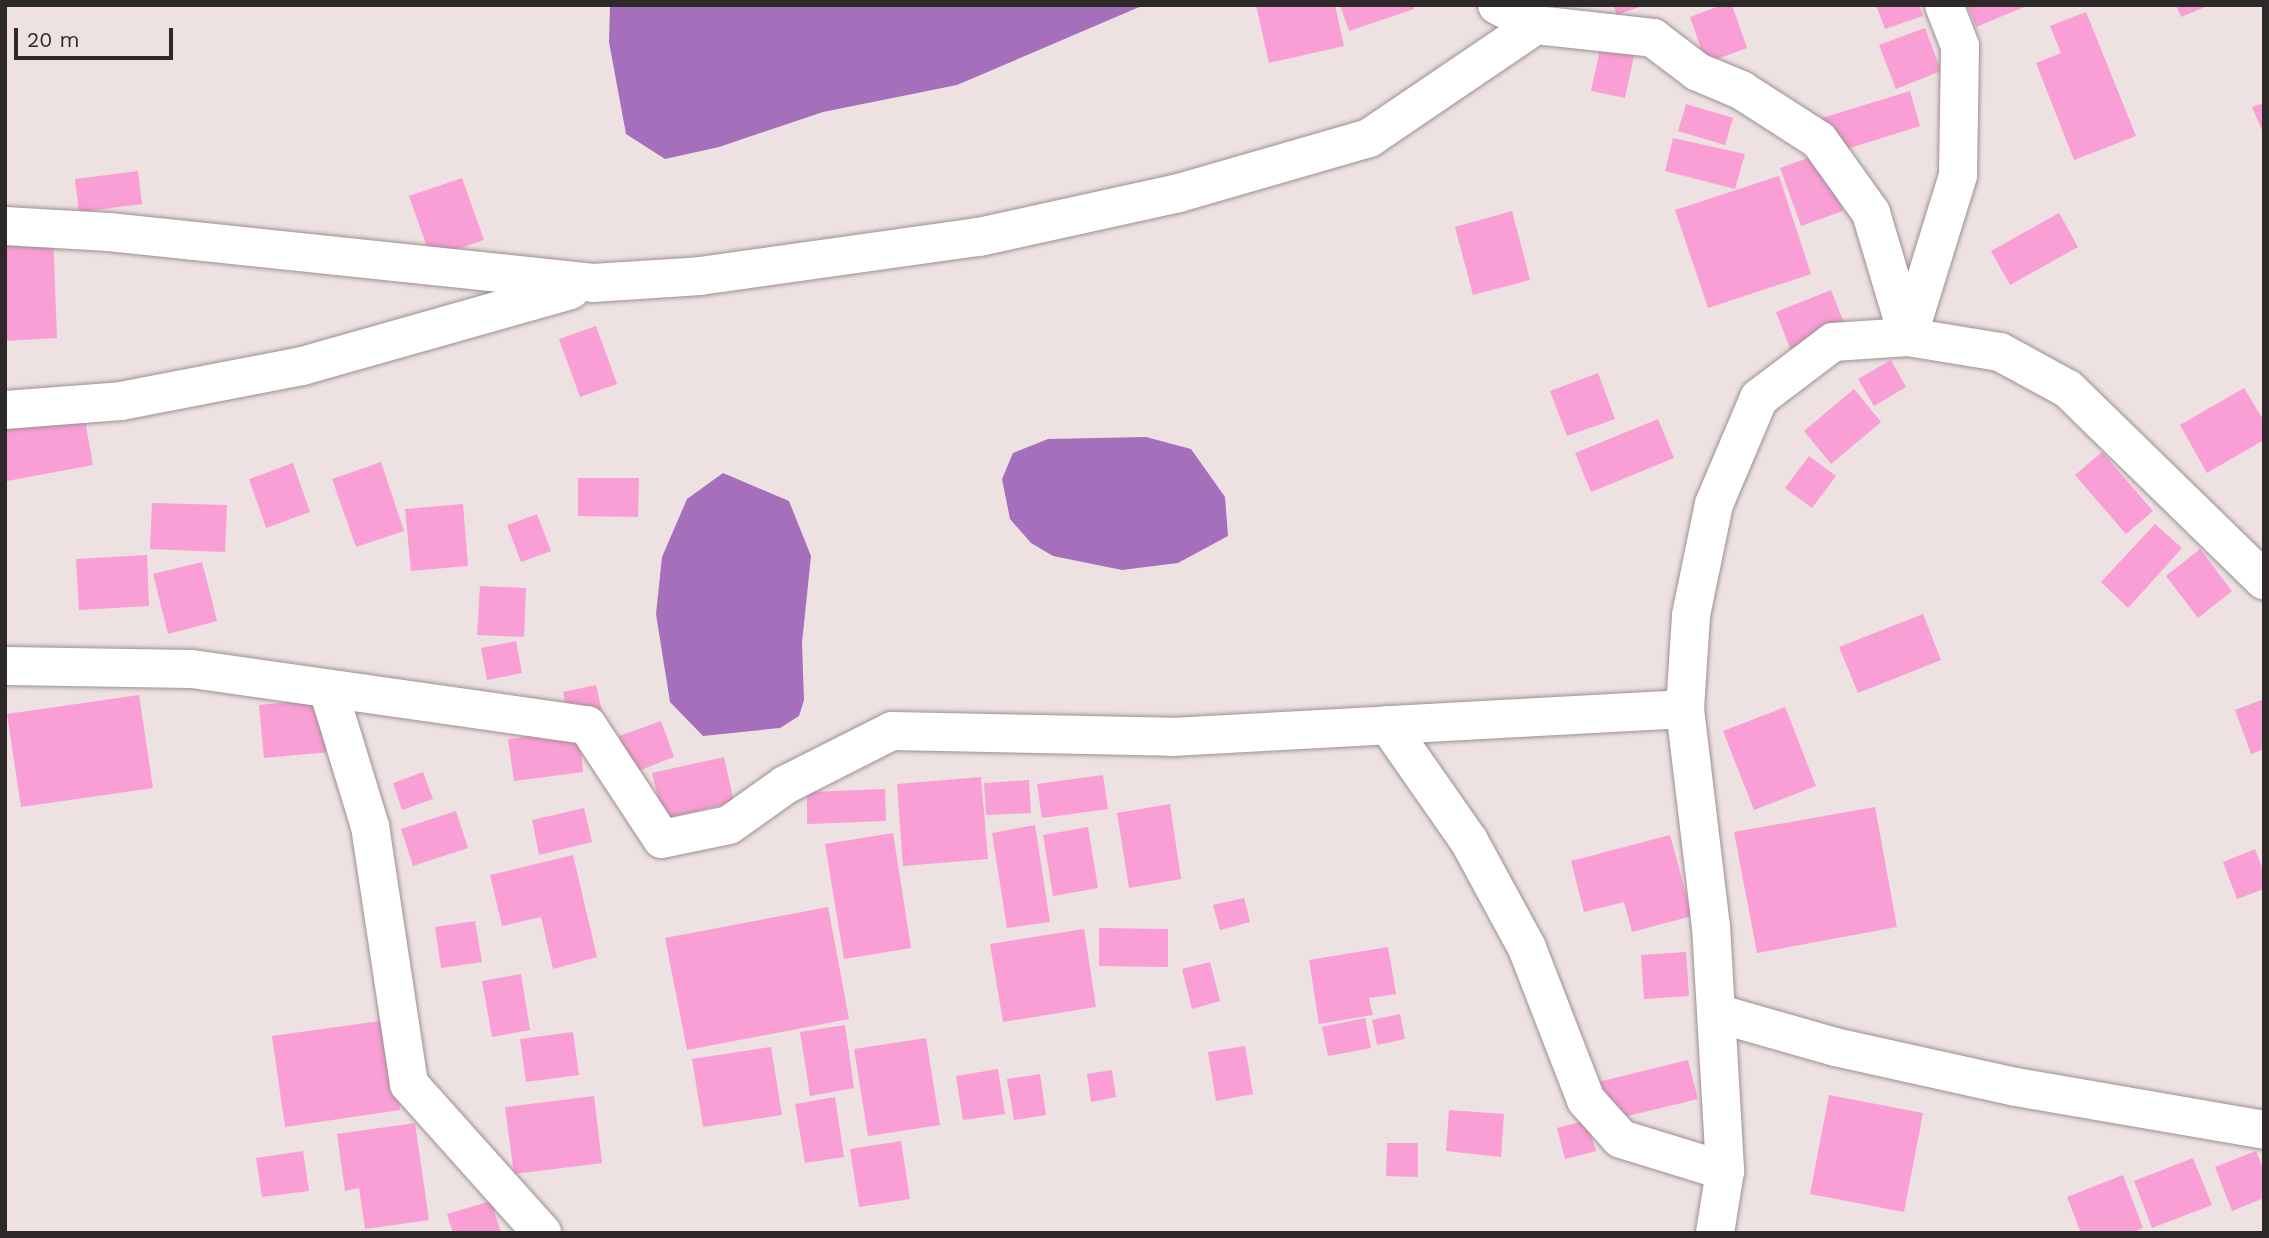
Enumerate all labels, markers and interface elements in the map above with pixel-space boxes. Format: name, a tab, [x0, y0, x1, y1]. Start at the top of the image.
scale bar	[18, 14, 177, 58]
text: 20 m	[27, 27, 79, 52]

